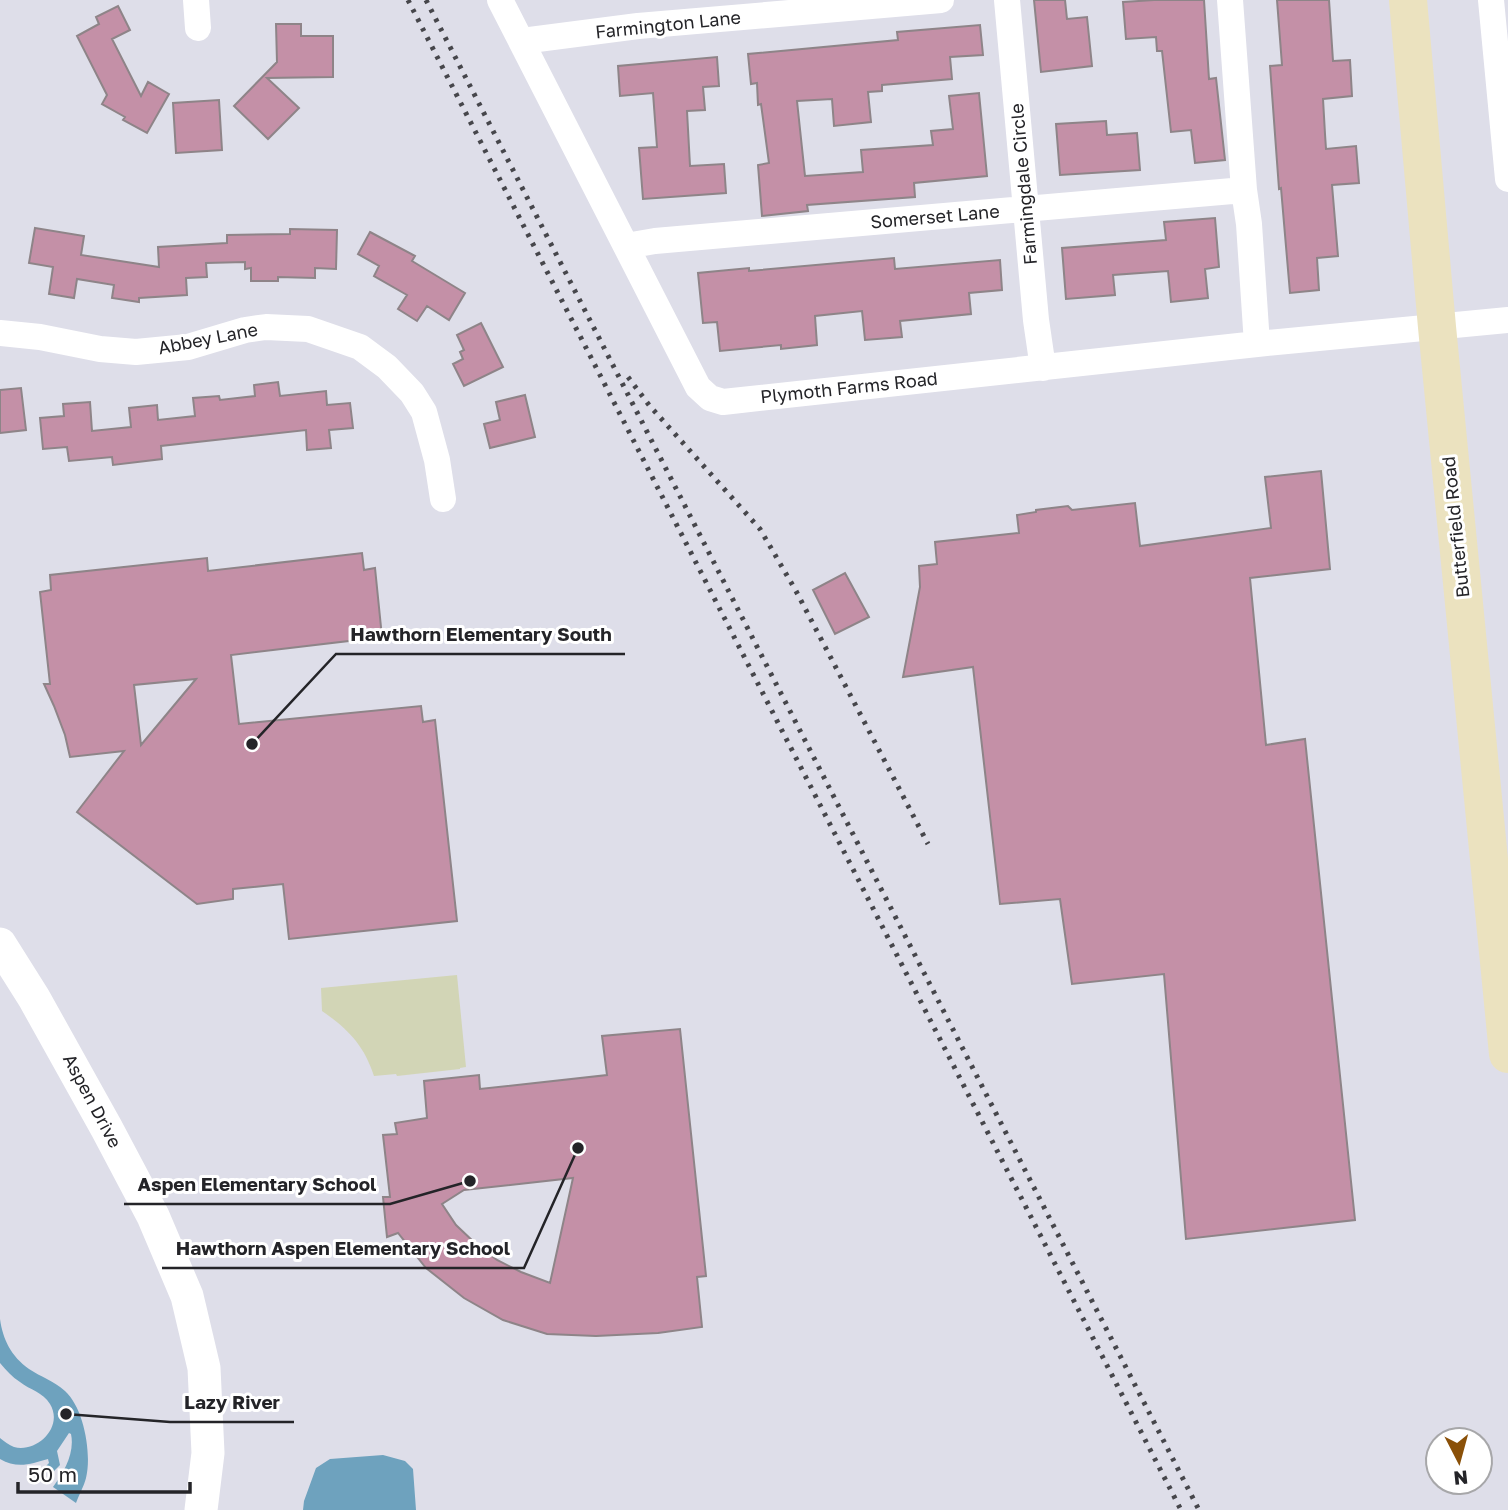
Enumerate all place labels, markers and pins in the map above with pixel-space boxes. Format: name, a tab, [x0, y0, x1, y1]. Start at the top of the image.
callout: Hawthorn Elementary South	[336, 614, 625, 654]
callout: Aspen Elementary School	[124, 1164, 390, 1204]
callout: Hawthorn Aspen Elementary School	[162, 1228, 524, 1268]
callout: Lazy River	[170, 1382, 294, 1422]

